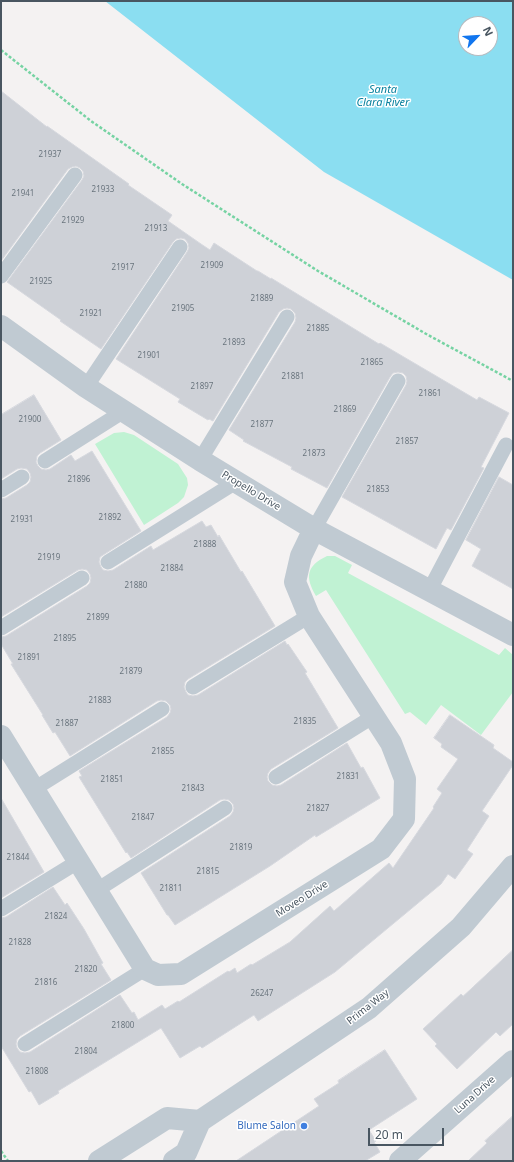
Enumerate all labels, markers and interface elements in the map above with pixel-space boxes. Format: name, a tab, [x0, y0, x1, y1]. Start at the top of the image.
north arrow	[458, 16, 498, 56]
text: N	[480, 24, 497, 38]
water label: Santa Clara River	[357, 83, 409, 109]
house number: 21937	[39, 150, 61, 160]
house number: 21933	[92, 185, 114, 195]
house number: 21941	[12, 189, 34, 199]
house number: 21929	[62, 216, 84, 226]
house number: 21913	[145, 224, 167, 234]
house number: 21909	[201, 261, 223, 271]
house number: 21917	[112, 263, 134, 273]
house number: 21925	[30, 277, 52, 287]
house number: 21889	[251, 294, 273, 304]
house number: 21905	[172, 304, 194, 314]
house number: 21921	[80, 309, 102, 319]
house number: 21885	[307, 324, 329, 334]
house number: 21893	[223, 338, 245, 348]
house number: 21901	[138, 351, 160, 361]
house number: 21865	[361, 358, 383, 368]
house number: 21881	[282, 372, 304, 382]
house number: 21897	[191, 382, 213, 392]
house number: 21861	[419, 389, 441, 399]
house number: 21869	[334, 405, 356, 415]
house number: 21900	[19, 415, 41, 425]
house number: 21877	[251, 420, 273, 430]
house number: 21857	[396, 437, 418, 447]
house number: 21873	[303, 449, 325, 459]
street label: Propello Drive	[219, 469, 283, 513]
house number: 21896	[68, 475, 90, 485]
house number: 21853	[367, 485, 389, 495]
house number: 21892	[99, 513, 121, 523]
house number: 21931	[11, 515, 33, 525]
house number: 21888	[194, 540, 216, 550]
house number: 21919	[38, 553, 60, 563]
house number: 21884	[161, 564, 183, 574]
house number: 21880	[125, 581, 147, 591]
house number: 21899	[87, 613, 109, 623]
house number: 21895	[54, 634, 76, 644]
house number: 21891	[18, 653, 40, 663]
house number: 21879	[120, 667, 142, 677]
house number: 21883	[89, 696, 111, 706]
house number: 21835	[294, 717, 316, 727]
house number: 21887	[56, 719, 78, 729]
house number: 21855	[152, 747, 174, 757]
house number: 21831	[337, 772, 359, 782]
house number: 21851	[101, 775, 123, 785]
house number: 21843	[182, 784, 204, 794]
house number: 21827	[307, 804, 329, 814]
house number: 21847	[132, 813, 154, 823]
house number: 21819	[230, 843, 252, 853]
house number: 21844	[7, 853, 29, 863]
house number: 21815	[197, 867, 219, 877]
street label: Moveo Drive	[274, 878, 330, 920]
house number: 21811	[160, 884, 182, 894]
house number: 21824	[45, 912, 67, 922]
house number: 21828	[9, 938, 31, 948]
house number: 21820	[75, 965, 97, 975]
house number: 21816	[35, 978, 57, 988]
street label: Prima Way	[345, 987, 391, 1027]
house number: 26247	[251, 989, 273, 999]
house number: 21800	[112, 1021, 134, 1031]
house number: 21804	[75, 1047, 97, 1057]
house number: 21808	[26, 1067, 48, 1077]
street label: Luna Drive	[452, 1074, 498, 1116]
place label: Blume Salon	[237, 1120, 296, 1132]
scale bar	[370, 1120, 446, 1146]
marker: Blume Salon	[299, 1121, 309, 1131]
text: 20 m	[375, 1126, 403, 1143]

